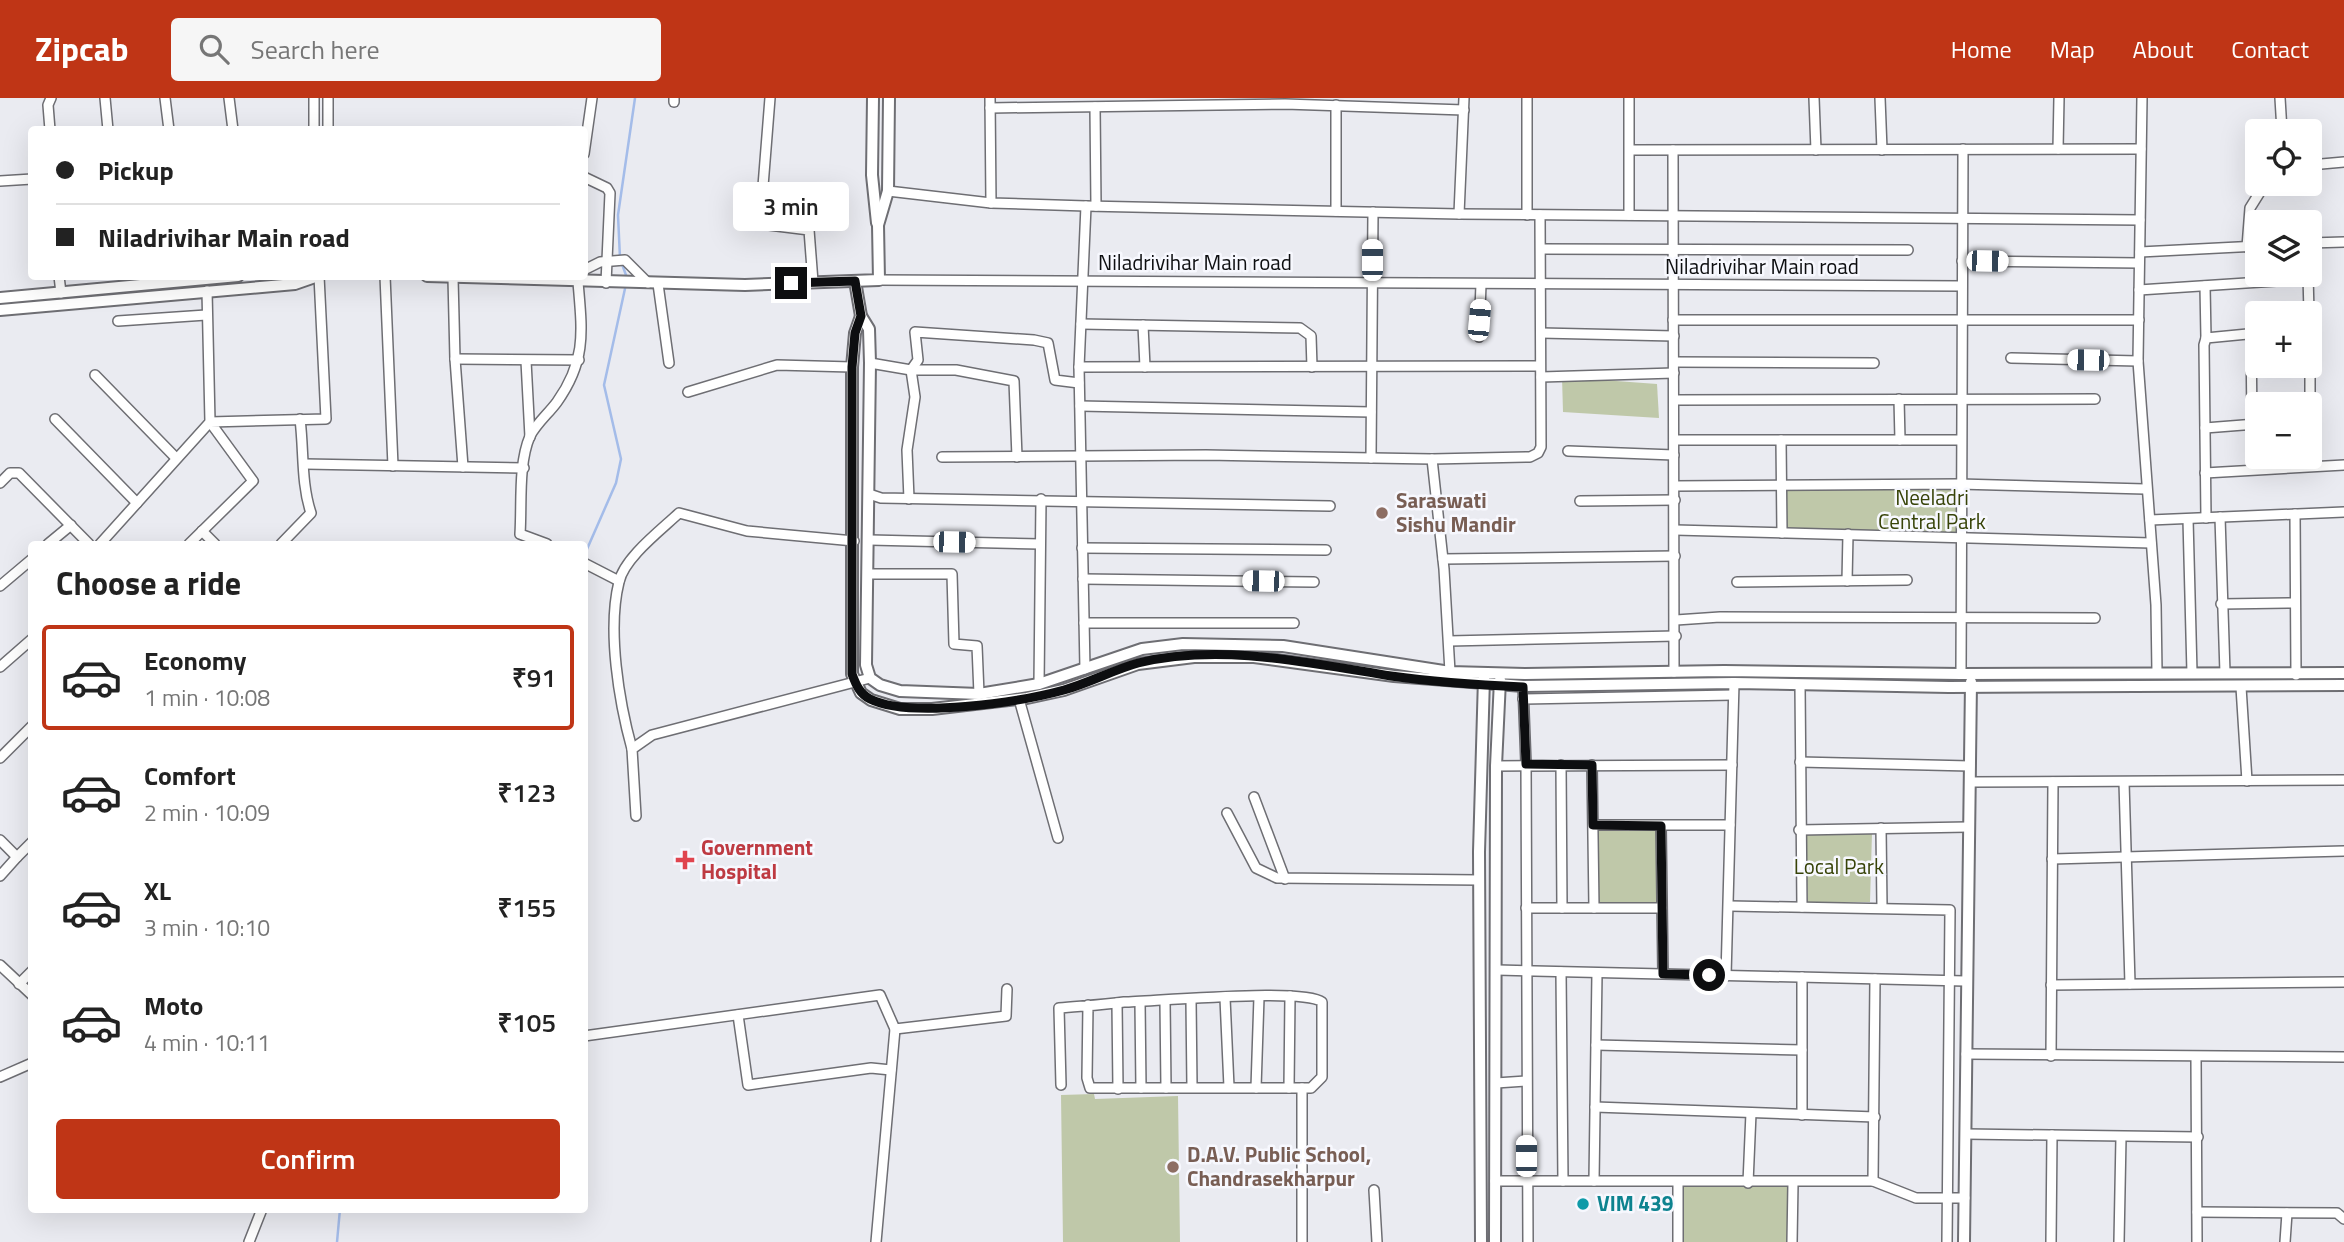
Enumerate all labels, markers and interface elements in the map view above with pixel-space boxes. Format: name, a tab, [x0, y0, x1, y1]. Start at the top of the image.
search box	[171, 18, 661, 81]
text: Zipcab	[35, 24, 129, 74]
icon: search	[195, 30, 233, 68]
text: Search here	[251, 30, 380, 69]
text: Home	[1951, 31, 2012, 67]
text: Map	[2050, 31, 2095, 67]
text: About	[2133, 31, 2193, 67]
text: Contact	[2231, 31, 2309, 67]
map controls	[2245, 119, 2322, 469]
button: locate	[2245, 119, 2322, 196]
text: Pickup	[98, 151, 174, 190]
callout: 3 min	[733, 181, 849, 230]
text: 3 min	[763, 189, 819, 224]
button: layers	[2245, 210, 2322, 287]
text: Niladrivihar Main road	[98, 218, 350, 257]
car	[1362, 239, 1383, 281]
street label: Niladrivihar Main road	[1098, 246, 1292, 278]
street label: Niladrivihar Main road	[1665, 250, 1859, 282]
car	[1966, 250, 2009, 272]
route end	[775, 267, 807, 299]
car	[1467, 298, 1492, 342]
button: +	[2245, 301, 2322, 378]
car	[2067, 349, 2110, 371]
button: −	[2245, 392, 2322, 469]
park label: Neeladri Central Park	[1878, 481, 1986, 537]
place label: Saraswati Sishu Mandir	[1396, 484, 1516, 540]
marker: Saraswati Sishu Mandir	[1374, 505, 1390, 521]
car	[933, 531, 976, 553]
text: Choose a ride	[56, 559, 241, 607]
car	[1242, 570, 1285, 592]
text: Economy	[144, 641, 246, 680]
icon: car	[60, 646, 123, 709]
text: ₹91	[512, 658, 556, 697]
text: 1 min · 10:08	[144, 680, 270, 715]
text: Comfort	[144, 756, 236, 795]
icon: car	[60, 761, 123, 824]
text: ₹123	[497, 773, 556, 812]
text: 2 min · 10:09	[144, 795, 270, 830]
place label: Government Hospital	[701, 831, 813, 887]
marker: Government Hospital	[675, 850, 695, 870]
park label: Local Park	[1794, 850, 1884, 882]
text: XL	[144, 871, 171, 910]
icon: car	[60, 876, 123, 939]
text: ₹155	[497, 888, 556, 927]
text: 3 min · 10:10	[144, 910, 270, 945]
route start	[1693, 959, 1725, 991]
text: Moto	[144, 986, 203, 1025]
icon: car	[60, 991, 123, 1054]
text: ₹105	[497, 1003, 556, 1042]
text: 4 min · 10:11	[144, 1025, 270, 1060]
button: Confirm	[56, 1119, 560, 1199]
car	[1516, 1135, 1537, 1177]
place label: D.A.V. Public School, Chandrasekharpur	[1187, 1138, 1371, 1194]
marker: D.A.V. Public School, Chandrasekharpur	[1165, 1159, 1181, 1175]
place label: VIM 439	[1597, 1187, 1674, 1219]
marker: VIM 439	[1575, 1196, 1591, 1212]

